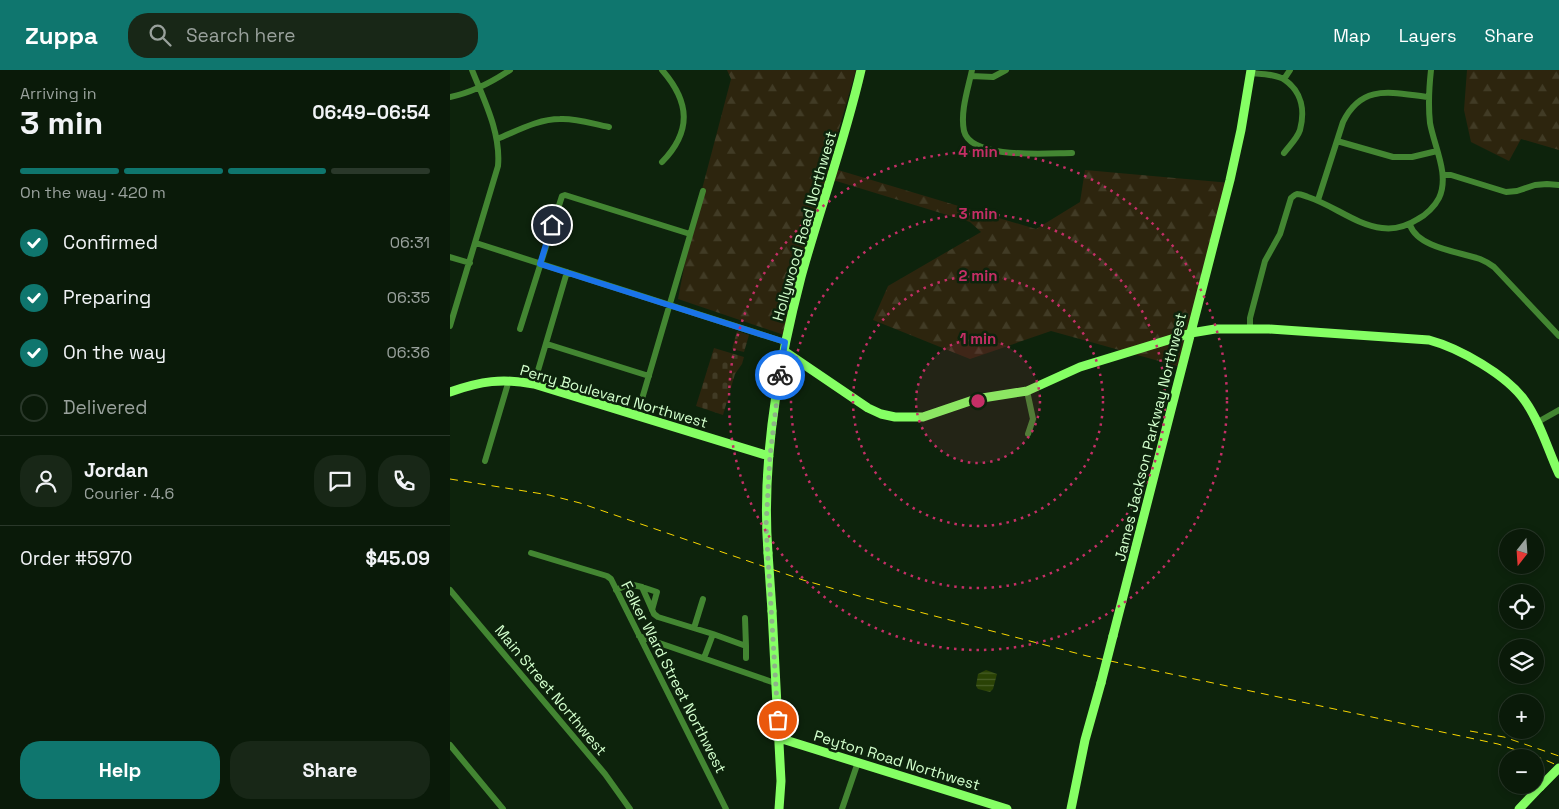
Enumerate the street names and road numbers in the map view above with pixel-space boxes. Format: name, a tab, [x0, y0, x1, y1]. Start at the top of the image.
street label: Hollywood Road Northwest	[768, 129, 840, 323]
street label: James Jackson Parkway Northwest	[1110, 311, 1190, 563]
street label: Perry Boulevard Northwest	[518, 360, 710, 432]
street label: Felker Ward Street Northwest	[617, 578, 731, 776]
street label: Main Street Northwest	[491, 621, 611, 759]
street label: Peyton Road Northwest	[812, 726, 982, 794]

